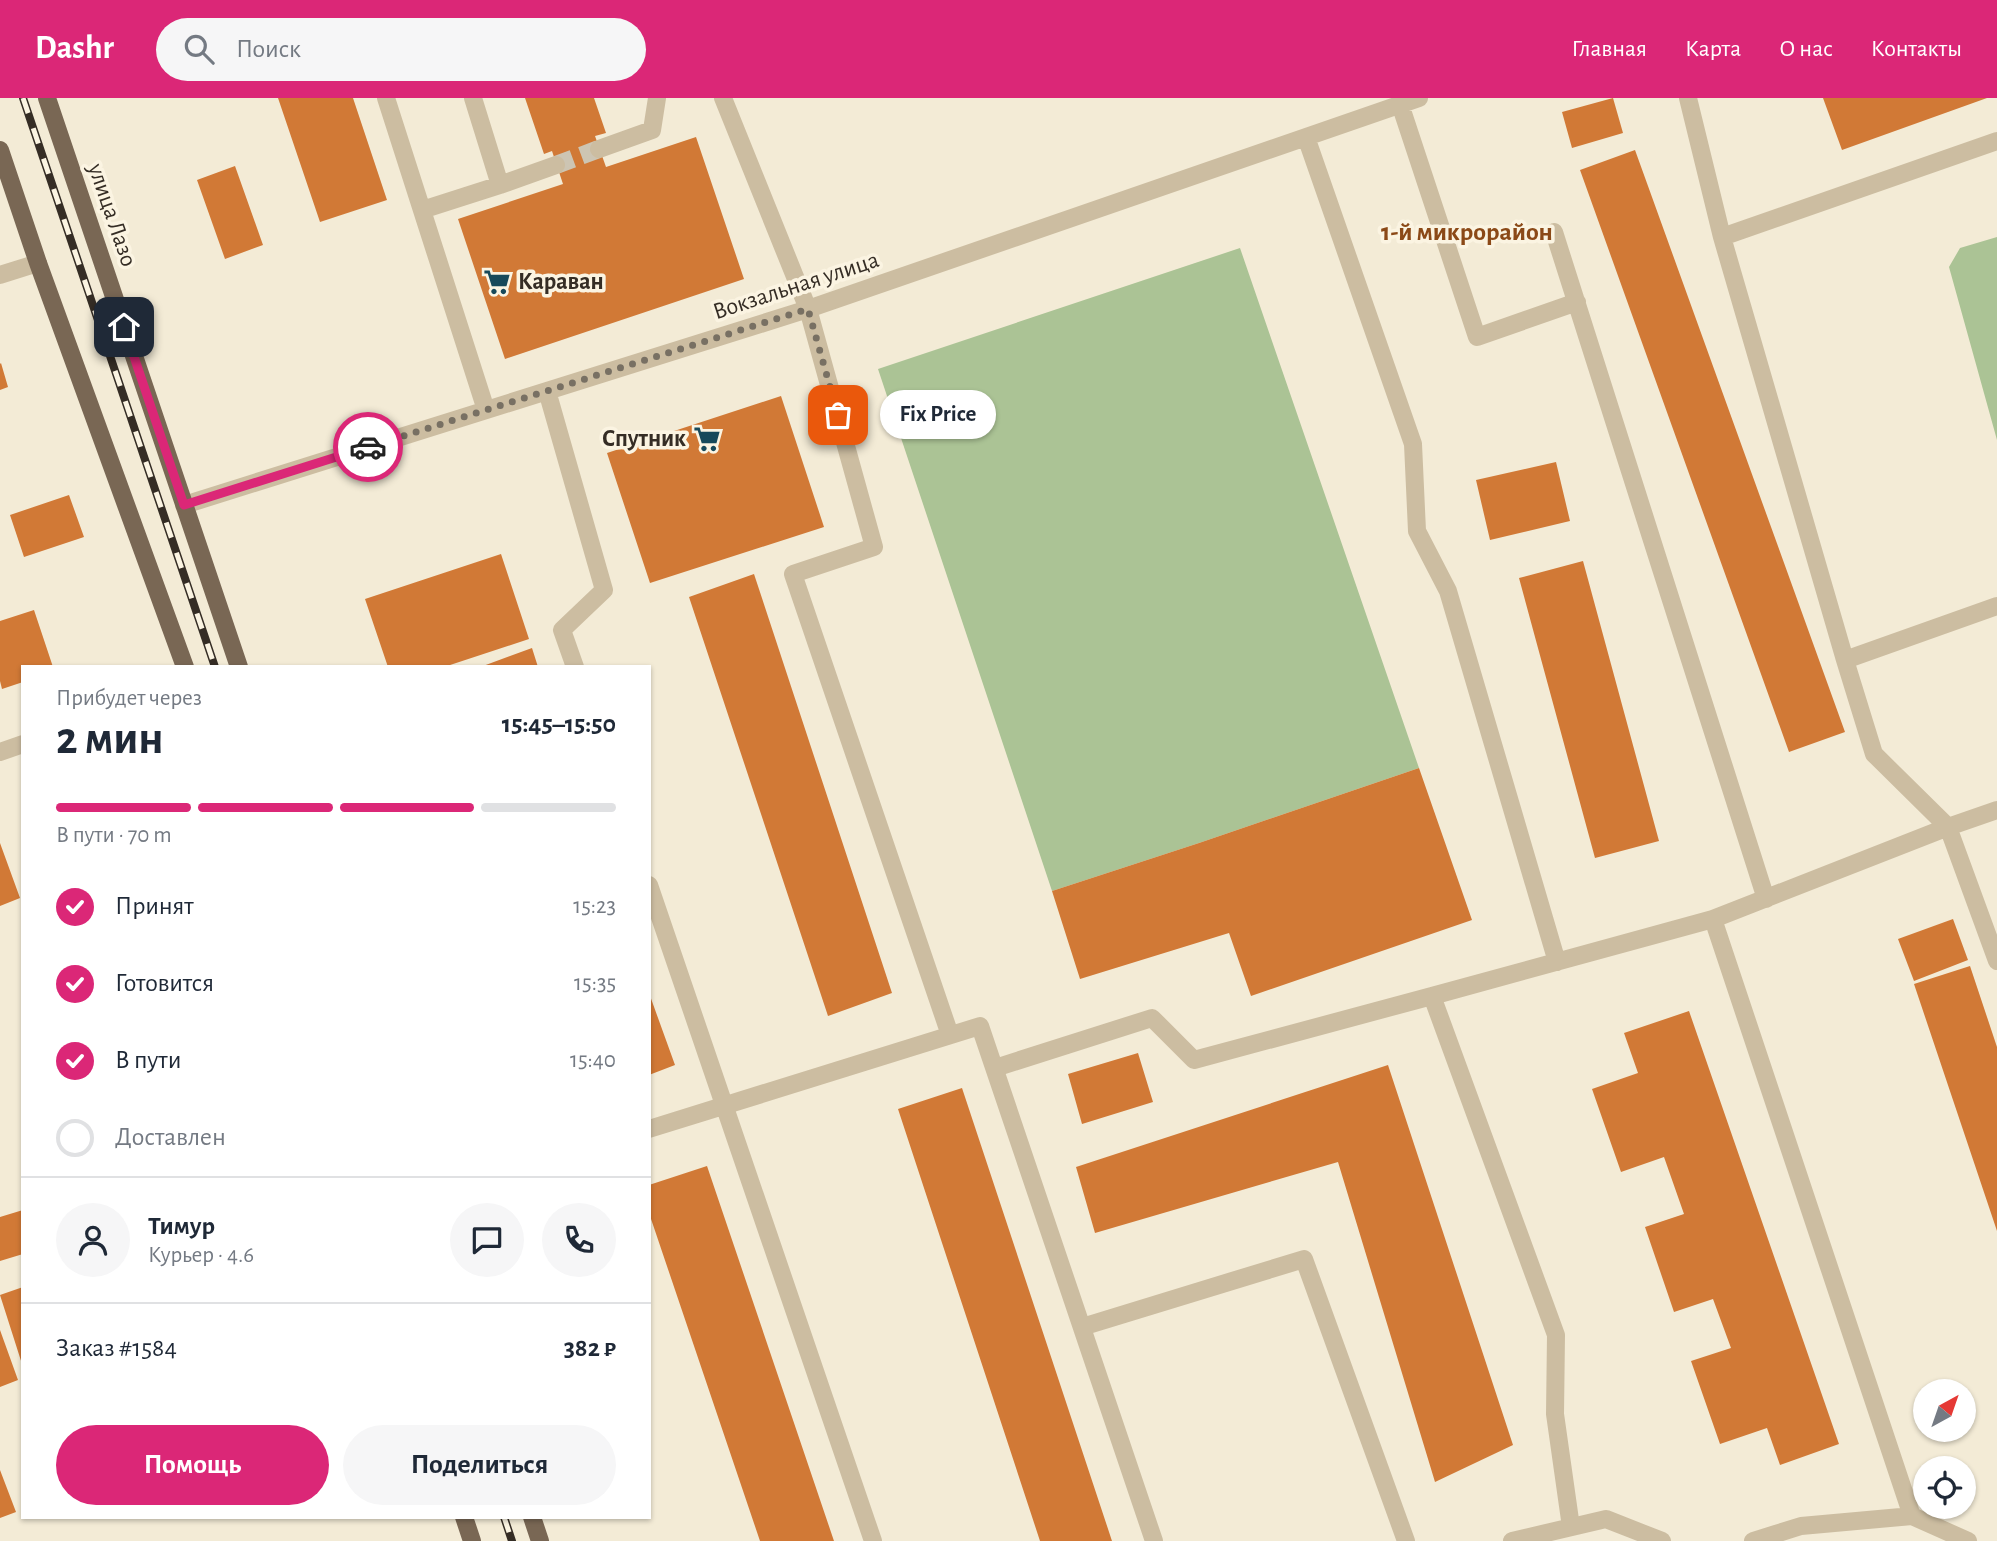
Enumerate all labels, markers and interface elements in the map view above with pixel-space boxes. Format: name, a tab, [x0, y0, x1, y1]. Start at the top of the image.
search box	[156, 18, 646, 81]
icon: search	[180, 30, 218, 68]
text: Dashr	[35, 32, 114, 65]
text: Поиск	[236, 36, 301, 62]
text: Главная	[1572, 37, 1647, 61]
text: Карта	[1685, 37, 1741, 61]
text: О нас	[1779, 37, 1833, 61]
text: Контакты	[1871, 37, 1962, 61]
street label: улица Лазо	[83, 160, 141, 270]
district label: 1-й микрорайон	[1381, 219, 1553, 245]
street label: Вокзальная улица	[710, 248, 882, 324]
supermarket icon: Караван	[482, 267, 512, 297]
place label: Караван	[518, 270, 604, 294]
pin	[94, 297, 154, 357]
icon: home	[105, 308, 143, 346]
pin	[808, 385, 868, 445]
callout: Fix Price	[880, 390, 996, 440]
icon: bag	[819, 396, 857, 434]
text: Fix Price	[900, 403, 976, 426]
courier	[333, 412, 403, 482]
supermarket icon: Спутник	[692, 424, 722, 454]
place label: Спутник	[602, 427, 686, 451]
icon: car	[349, 428, 387, 466]
text: Прибудет через	[56, 687, 202, 710]
text: 15:45–15:50	[502, 711, 616, 737]
text: 2 мин	[56, 716, 164, 762]
text: В пути · 70 m	[56, 824, 172, 847]
icon: check	[56, 888, 94, 926]
text: Принят	[115, 893, 194, 919]
text: 15:23	[573, 895, 616, 918]
icon: check	[56, 965, 94, 1003]
text: Готовится	[115, 970, 214, 996]
text: 15:35	[574, 972, 616, 995]
icon: check	[56, 1042, 94, 1080]
text: В пути	[115, 1047, 181, 1073]
text: 15:40	[570, 1049, 616, 1072]
text: Доставлен	[115, 1124, 226, 1150]
button: person	[56, 1203, 130, 1277]
button: chat	[450, 1203, 524, 1277]
button: phone	[542, 1203, 616, 1277]
text: Тимур	[148, 1213, 215, 1239]
text: Курьер · 4.6	[148, 1244, 254, 1267]
text: Заказ #1584	[56, 1335, 177, 1361]
text: 382 ₽	[564, 1335, 616, 1361]
north arrow	[1913, 1379, 1976, 1442]
map controls	[1913, 1379, 1976, 1519]
button: Помощь	[56, 1425, 329, 1505]
button: Поделиться	[343, 1425, 616, 1505]
button: locate	[1913, 1456, 1976, 1519]

